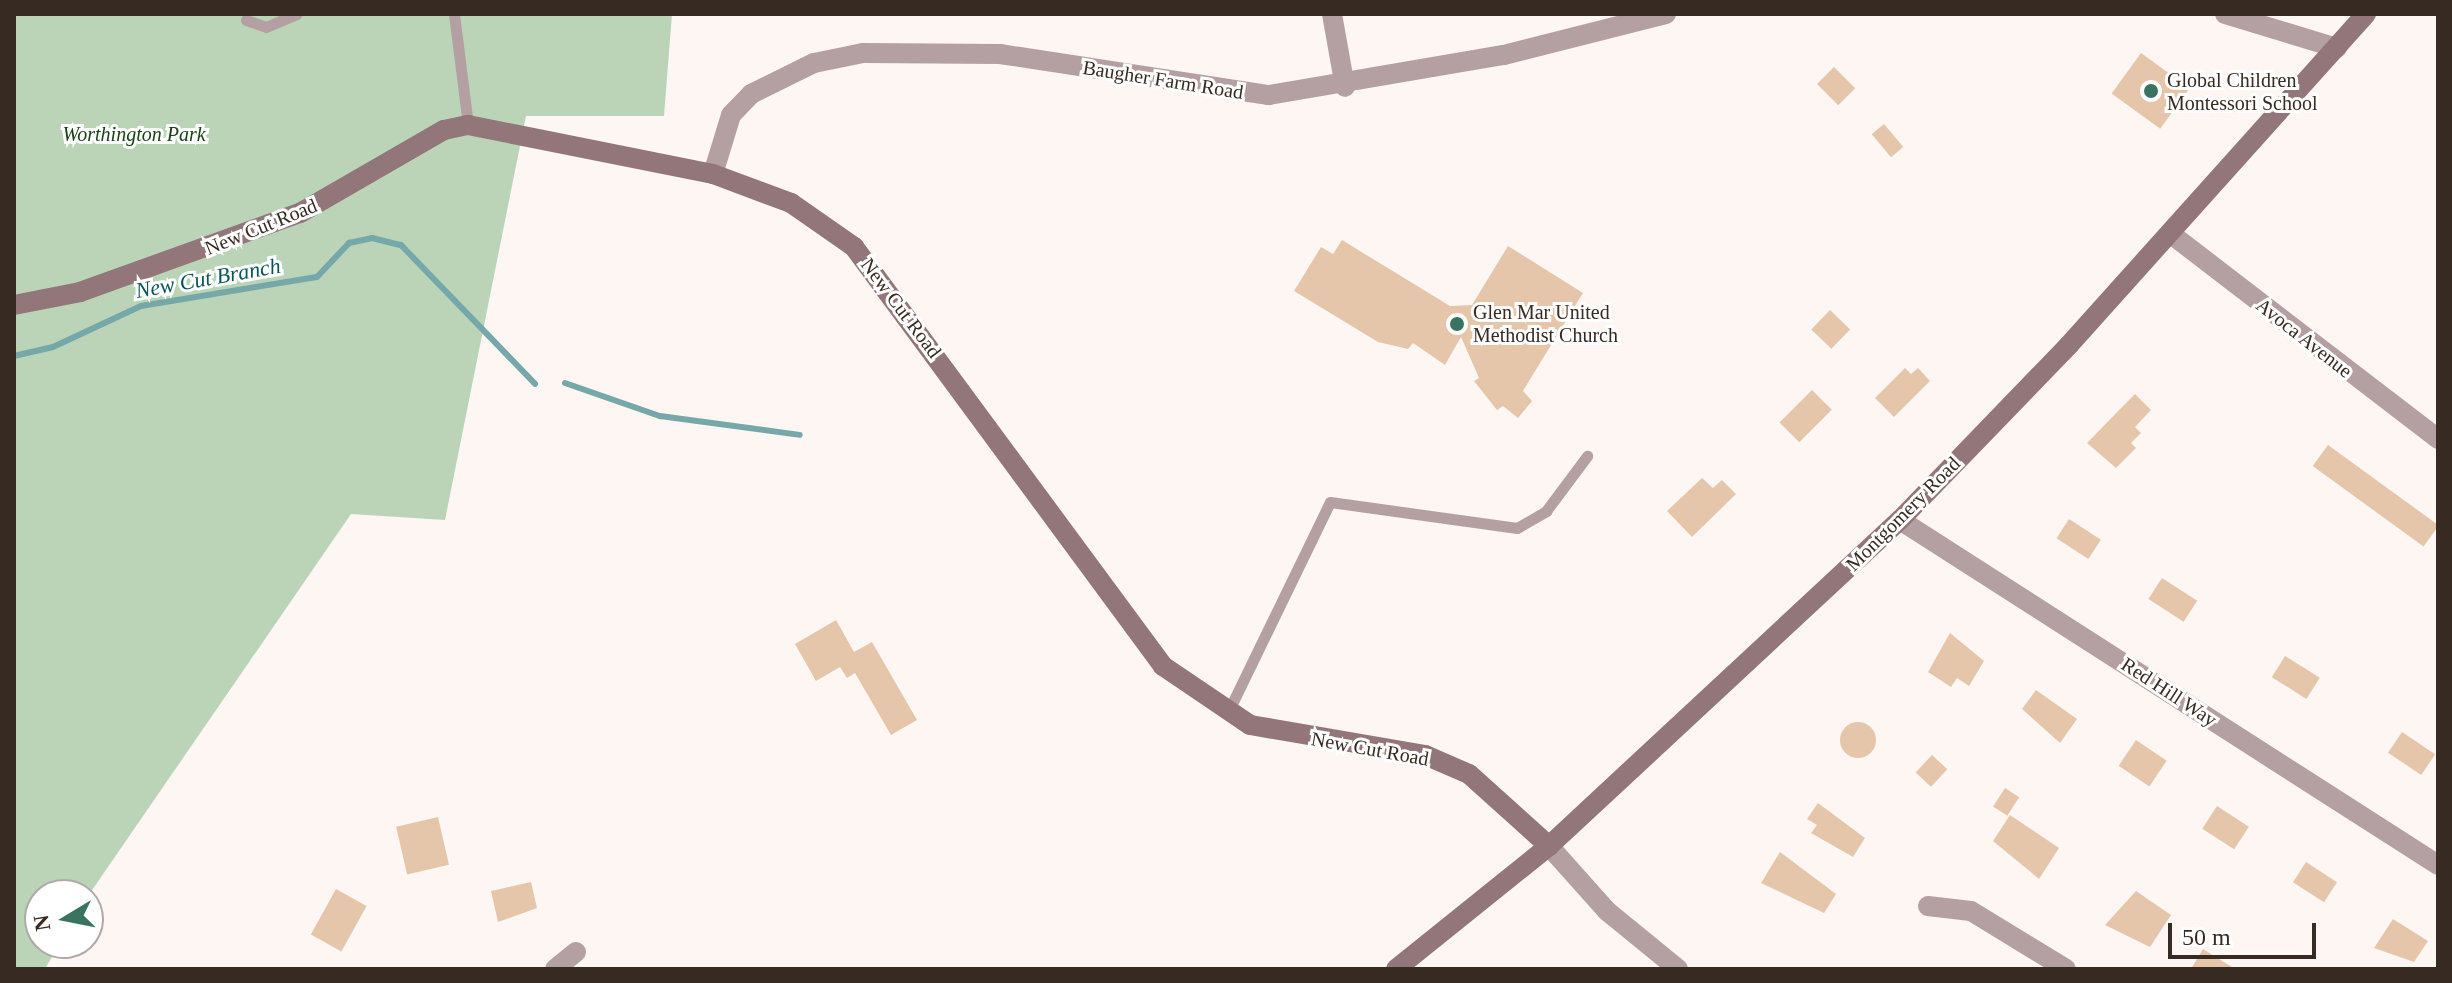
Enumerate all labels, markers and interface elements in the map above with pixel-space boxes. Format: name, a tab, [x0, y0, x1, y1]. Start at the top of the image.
street label: Baugher Farm Road	[1081, 55, 1245, 105]
place label: Global Children Montessori School	[2167, 68, 2318, 115]
marker: Global Children Montessori School	[2142, 82, 2160, 100]
park label: Worthington Park	[62, 122, 206, 146]
street label: New Cut Road	[201, 194, 321, 260]
water label: New Cut Branch	[133, 252, 283, 304]
street label: New Cut Road	[856, 253, 946, 363]
street label: Avoca Avenue	[2251, 293, 2357, 383]
place label: Glen Mar United Methodist Church	[1473, 300, 1618, 347]
marker: Glen Mar United Methodist Church	[1448, 315, 1466, 333]
street label: Montgomery Road	[1841, 452, 1965, 576]
street label: Red Hill Way	[2117, 652, 2221, 732]
street label: New Cut Road	[1309, 727, 1431, 771]
north arrow	[24, 879, 104, 959]
scale bar	[2172, 907, 2320, 957]
text: N	[28, 913, 56, 933]
text: 50 m	[2182, 924, 2231, 950]

